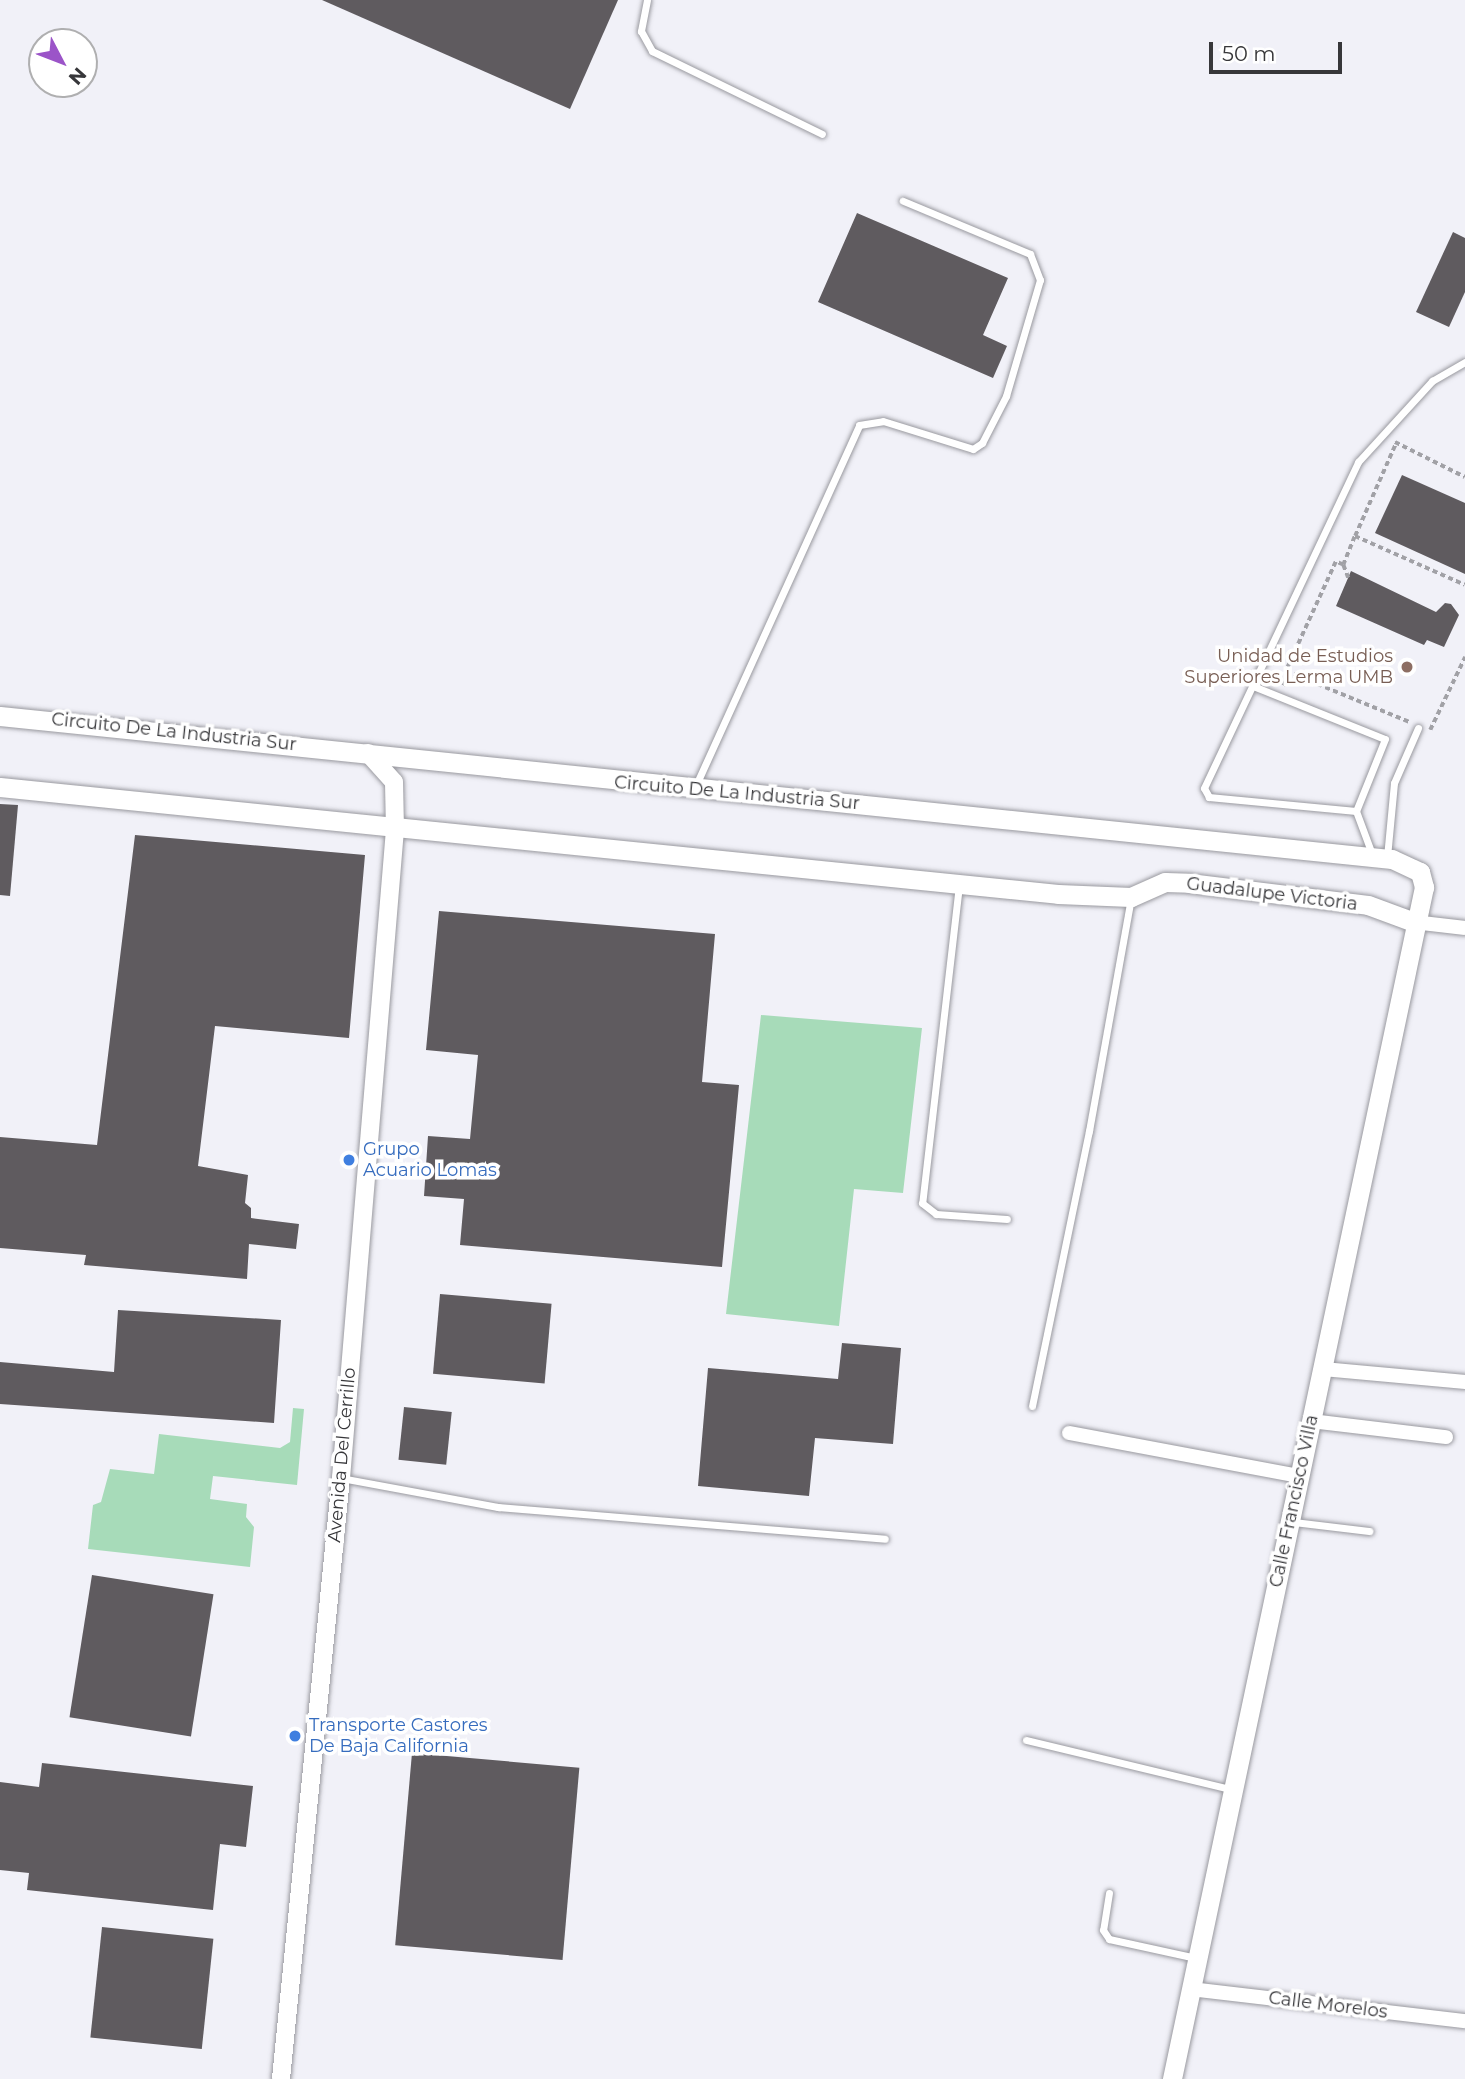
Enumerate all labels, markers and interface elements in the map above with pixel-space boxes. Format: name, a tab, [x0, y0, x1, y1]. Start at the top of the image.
north arrow	[28, 28, 98, 98]
scale bar	[1213, 28, 1346, 72]
text: 50 m	[1222, 41, 1276, 66]
text: N	[64, 63, 91, 89]
place label: Unidad de Estudios Superiores Lerma UMB	[1184, 646, 1393, 688]
marker: Unidad de Estudios Superiores Lerma UMB	[1399, 659, 1415, 675]
street label: Circuito De La Industria Sur	[50, 708, 298, 756]
street label: Circuito De La Industria Sur	[613, 771, 861, 815]
street label: Guadalupe Victoria	[1185, 873, 1359, 915]
place label: Grupo Acuario Lomas	[363, 1139, 497, 1182]
marker: Grupo Acuario Lomas	[341, 1152, 357, 1168]
street label: Avenida Del Cerrillo	[324, 1366, 360, 1544]
street label: Calle Francisco Villa	[1265, 1413, 1323, 1589]
place label: Transporte Castores De Baja California	[309, 1715, 488, 1758]
marker: Transporte Castores De Baja California	[287, 1728, 303, 1744]
street label: Calle Morelos	[1267, 1987, 1389, 2023]

